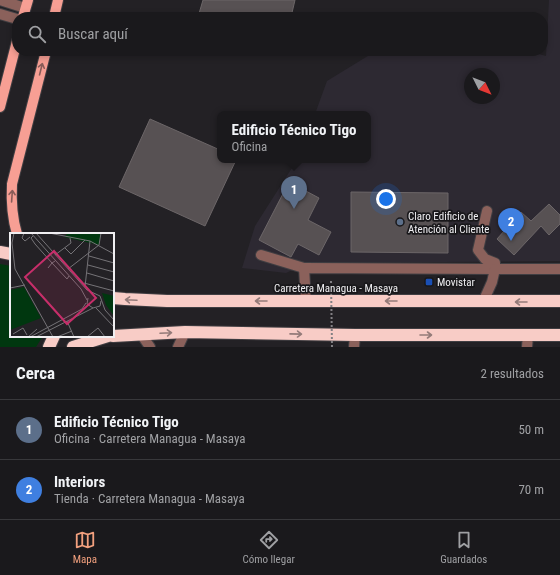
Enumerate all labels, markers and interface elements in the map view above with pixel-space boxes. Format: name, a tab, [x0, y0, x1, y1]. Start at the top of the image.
search box	[12, 12, 548, 56]
icon: search	[26, 23, 48, 45]
text: Buscar aquí	[58, 25, 128, 43]
one-way arrow	[38, 63, 45, 76]
north arrow	[464, 68, 500, 104]
popup	[217, 111, 371, 163]
text: Edificio Técnico Tigo	[232, 121, 356, 139]
text: Oficina	[232, 139, 267, 154]
pin: 1	[281, 176, 307, 209]
your location	[376, 189, 396, 209]
one-way arrow	[8, 190, 15, 203]
pin: 2	[498, 208, 524, 241]
place label: Claro Edificio de Atención al Cliente	[408, 210, 489, 236]
marker: Claro Edificio de Atención al Cliente	[395, 217, 405, 227]
inset map	[10, 233, 114, 337]
place label: Movistar	[437, 276, 476, 289]
marker: Movistar	[424, 277, 434, 287]
street label: Carretera Managua - Masaya	[274, 282, 398, 295]
one-way arrow	[125, 296, 138, 303]
one-way arrow	[255, 297, 268, 305]
one-way arrow	[385, 297, 398, 305]
one-way arrow	[515, 298, 528, 306]
one-way arrow	[159, 329, 172, 337]
one-way arrow	[289, 330, 302, 338]
one-way arrow	[419, 331, 432, 339]
text: Cerca	[16, 363, 55, 383]
text: 2 resultados	[480, 366, 544, 381]
text: Edificio Técnico Tigo	[54, 413, 179, 431]
text: 1	[26, 422, 32, 437]
text: 50 m	[518, 422, 544, 437]
text: Oficina · Carretera Managua - Masaya	[54, 431, 246, 446]
text: Interiors	[54, 473, 105, 491]
text: 2	[26, 482, 32, 497]
text: 70 m	[518, 482, 544, 497]
text: Tienda · Carretera Managua - Masaya	[54, 491, 245, 506]
tab: Mapa	[73, 529, 97, 566]
tab: Cómo llegar	[242, 529, 295, 566]
tab: Guardados	[440, 529, 487, 566]

